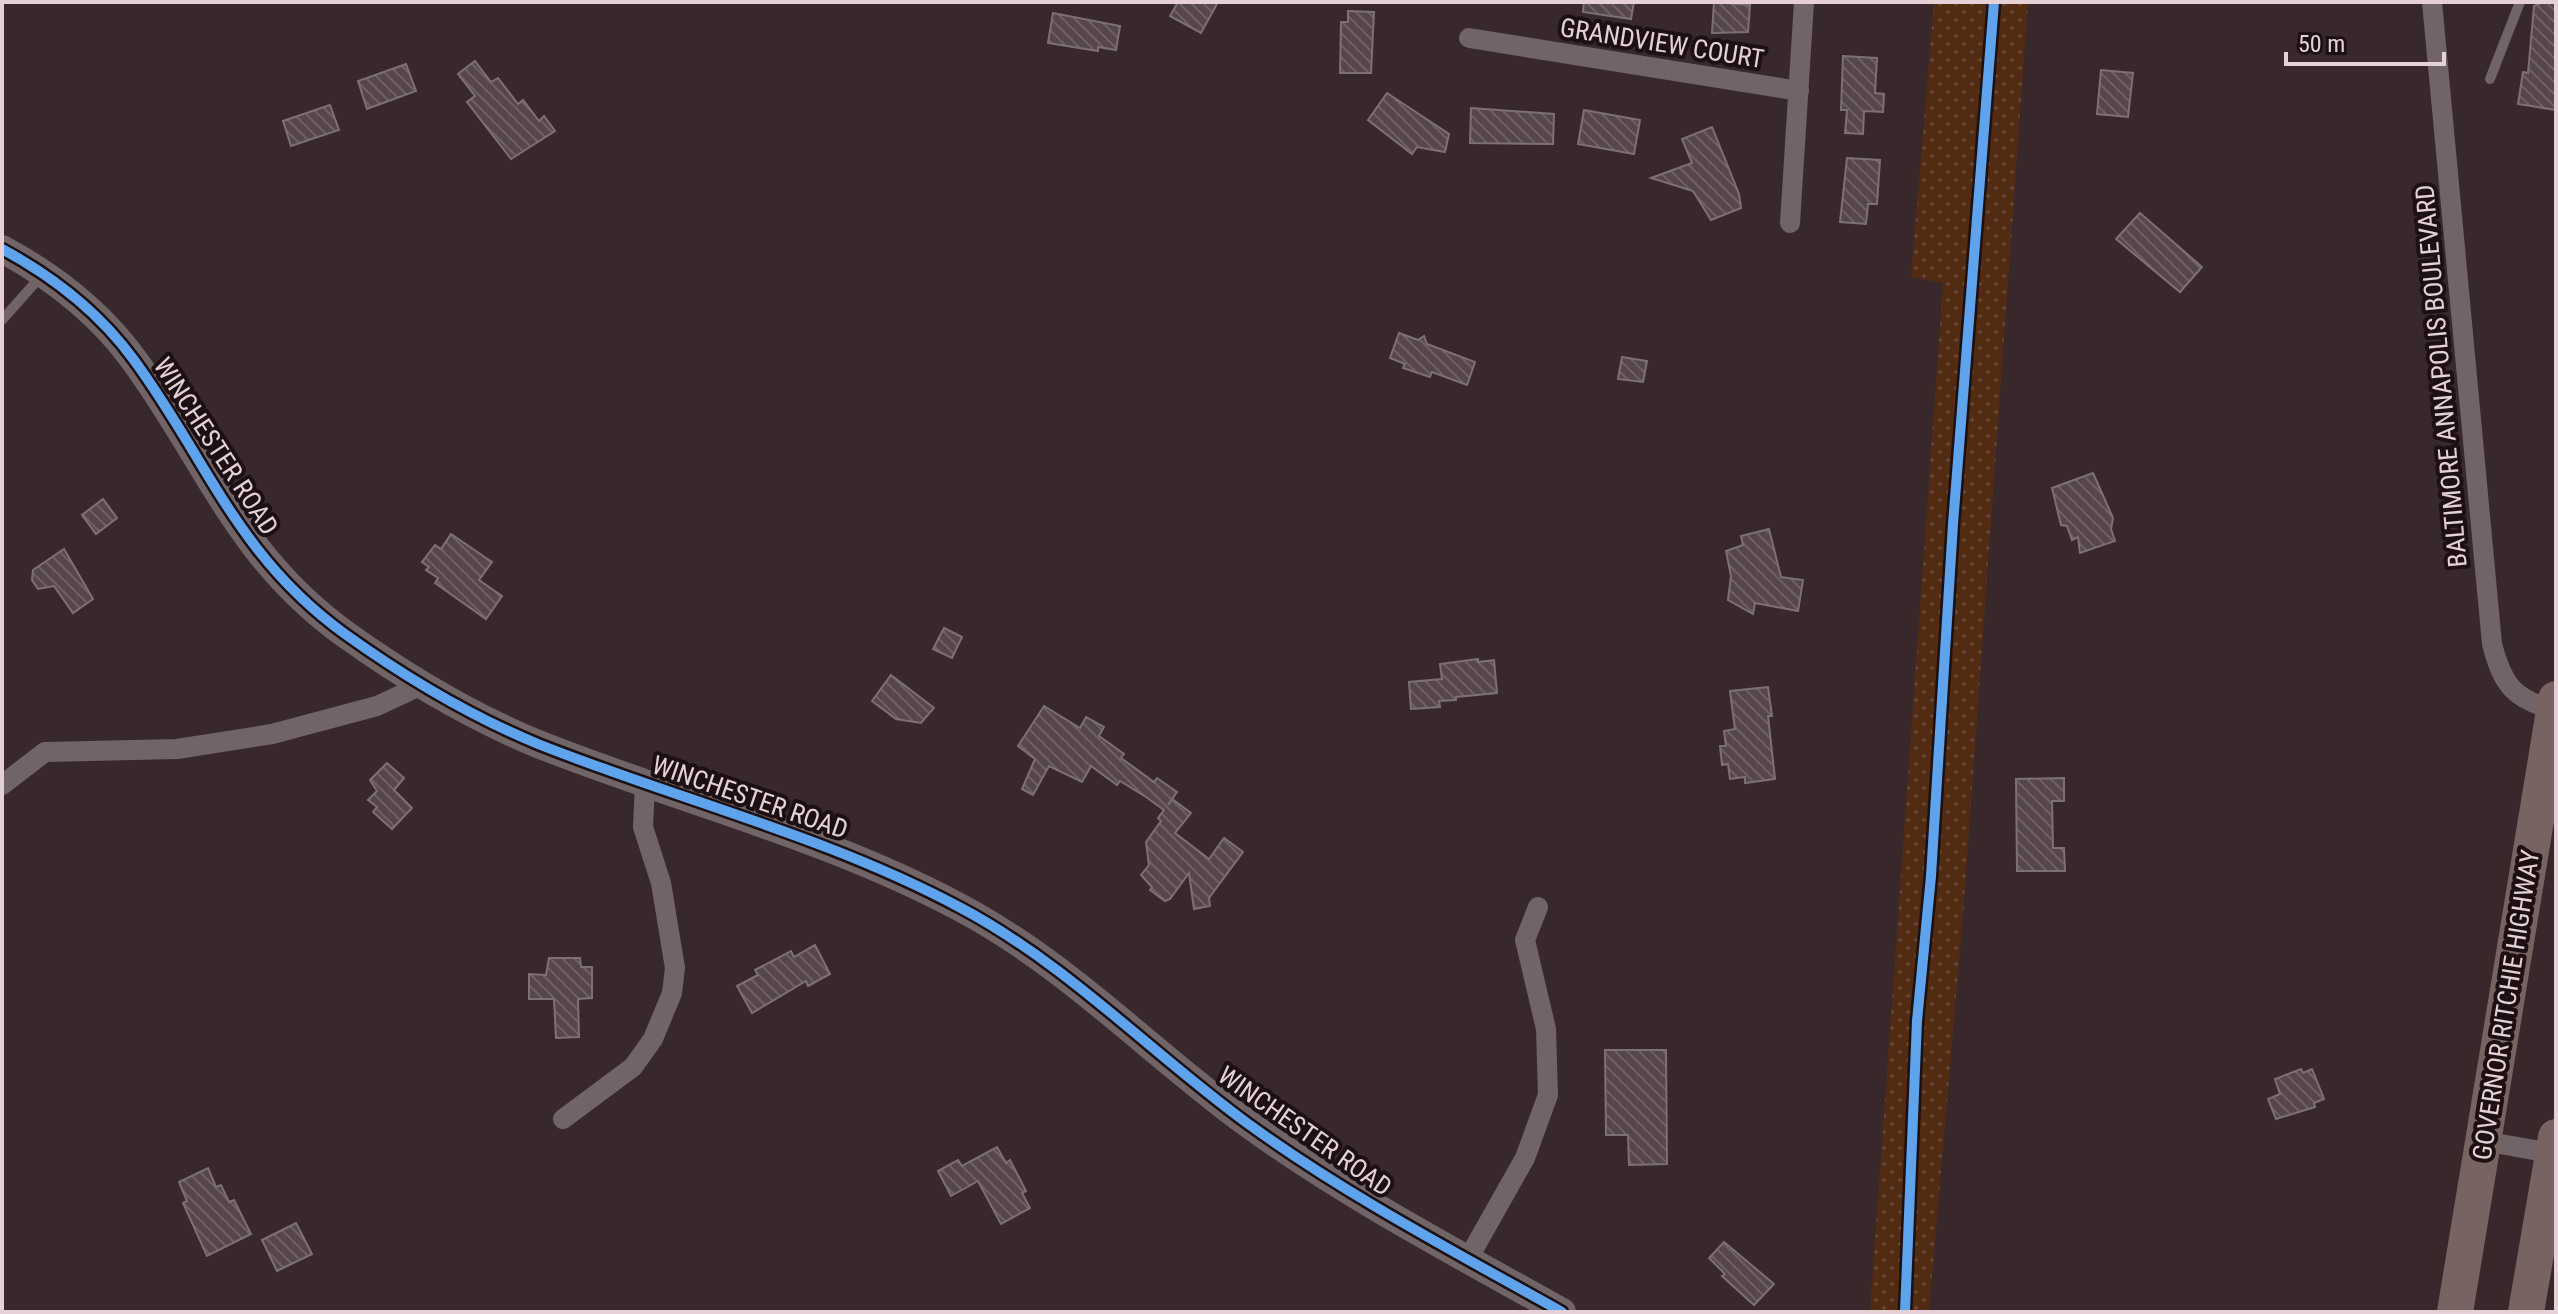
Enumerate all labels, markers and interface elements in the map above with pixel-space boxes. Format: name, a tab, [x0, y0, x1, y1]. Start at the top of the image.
street label: GRANDVIEW COURT	[1558, 12, 1766, 74]
scale bar	[2286, 16, 2444, 66]
text: 50 m	[2298, 30, 2345, 58]
street label: BALTIMORE ANNAPOLIS BOULEVARD	[2409, 184, 2473, 568]
street label: WINCHESTER ROAD	[148, 352, 284, 540]
street label: WINCHESTER ROAD	[648, 749, 852, 845]
street label: GOVERNOR RITCHIE HIGHWAY	[2467, 847, 2545, 1162]
street label: WINCHESTER ROAD	[1212, 1060, 1398, 1202]

